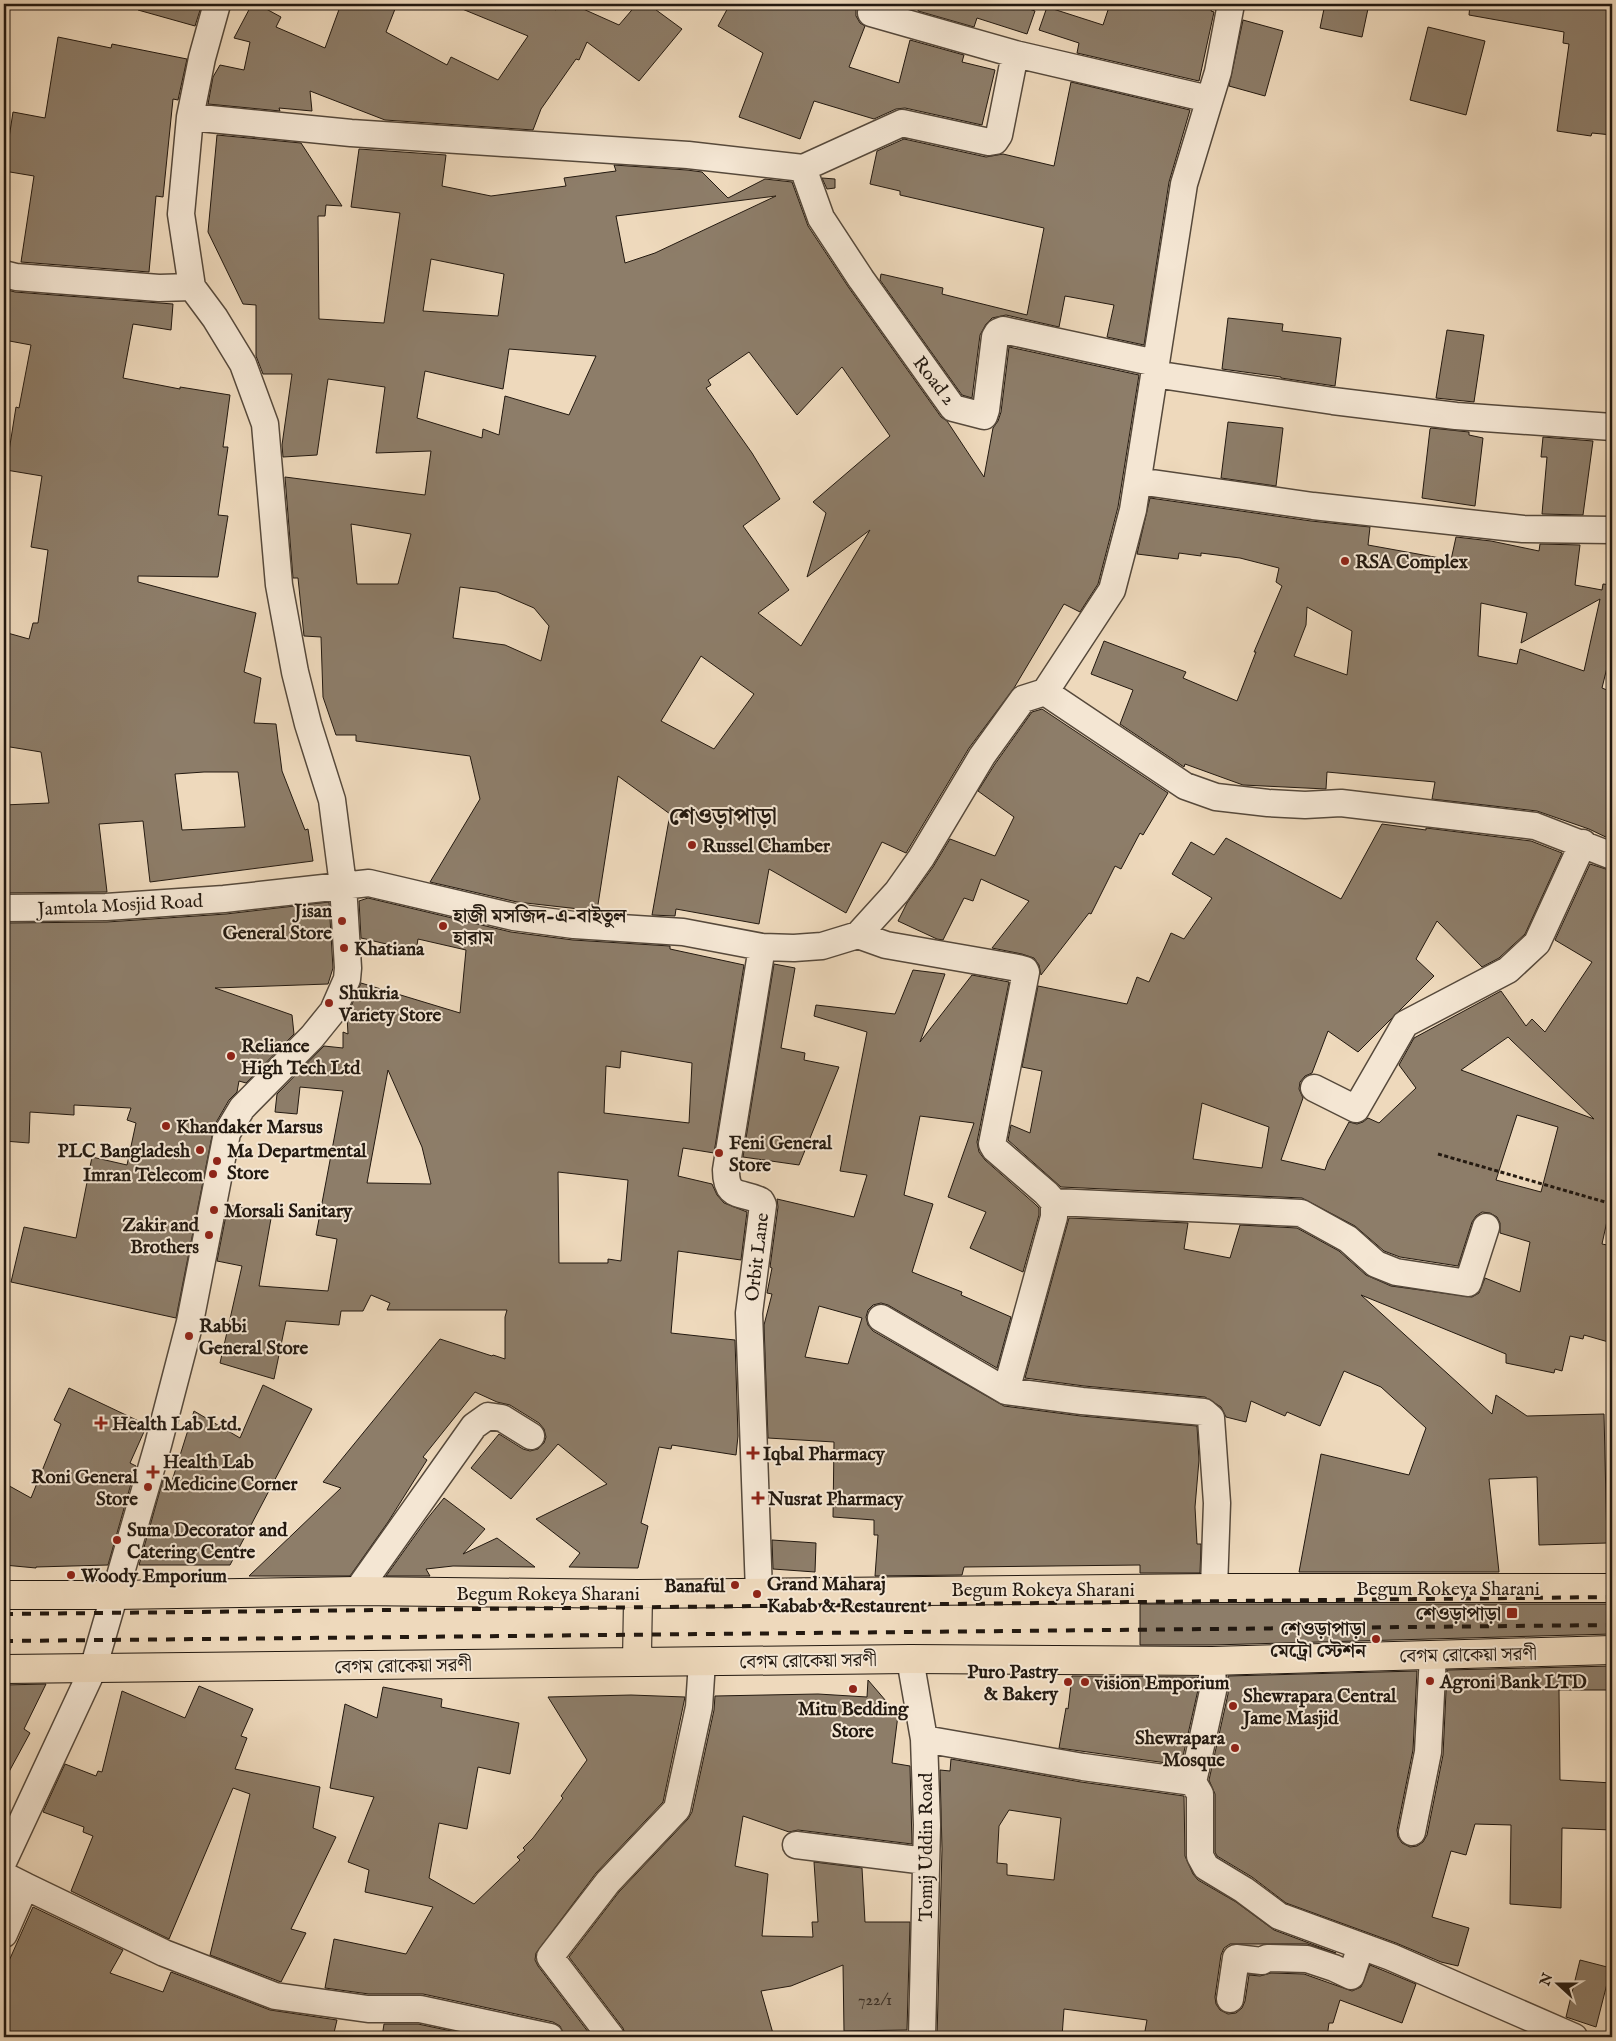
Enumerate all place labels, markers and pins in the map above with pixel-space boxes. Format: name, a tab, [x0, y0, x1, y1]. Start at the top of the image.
place label: RSA Complex	[1355, 551, 1469, 575]
marker: RSA Complex	[1339, 555, 1351, 567]
place label: Russel Chamber	[702, 835, 831, 859]
marker: Russel Chamber	[686, 839, 698, 851]
place label: Jisan General Store	[223, 900, 332, 946]
place label: হাজী মসজিদ-এ-বাইতুল হারাম	[452, 903, 627, 951]
marker: Jisan General Store	[336, 915, 348, 927]
marker: হাজী মসজিদ-এ-বাইতুল হারাম	[437, 920, 449, 932]
place label: Khatiana	[354, 938, 425, 962]
marker: Khatiana	[338, 942, 350, 954]
place label: Shukria Variety Store	[338, 982, 442, 1028]
marker: Shukria Variety Store	[323, 997, 335, 1009]
place label: Reliance High Tech Ltd	[241, 1035, 361, 1081]
marker: Reliance High Tech Ltd	[225, 1050, 237, 1062]
place label: Khandaker Marsus	[176, 1116, 323, 1140]
marker: Khandaker Marsus	[160, 1120, 172, 1132]
place label: Feni General Store	[729, 1132, 833, 1178]
place label: PLC Bangladesh	[58, 1140, 191, 1164]
place label: Ma Departmental Store	[227, 1140, 367, 1186]
marker: PLC Bangladesh	[194, 1144, 206, 1156]
marker: Feni General Store	[713, 1147, 725, 1159]
marker: Ma Departmental Store	[211, 1155, 223, 1167]
place label: Imran Telecom	[83, 1164, 203, 1188]
marker: Imran Telecom	[207, 1168, 219, 1180]
place label: Morsali Sanitary	[224, 1200, 353, 1224]
marker: Morsali Sanitary	[208, 1204, 220, 1216]
place label: Zakir and Brothers	[123, 1214, 200, 1260]
marker: Zakir and Brothers	[203, 1229, 215, 1241]
place label: Rabbi General Store	[199, 1315, 309, 1361]
marker: Rabbi General Store	[183, 1330, 195, 1342]
place label: Health Lab Ltd.	[112, 1413, 241, 1437]
marker: Health Lab Ltd.	[94, 1416, 108, 1430]
place label: Iqbal Pharmacy	[763, 1443, 886, 1467]
marker: Iqbal Pharmacy	[747, 1447, 759, 1459]
place label: Health Lab Medicine Corner	[163, 1451, 298, 1497]
place label: Roni General Store	[31, 1466, 139, 1512]
marker: Health Lab Medicine Corner	[147, 1466, 159, 1478]
marker: Roni General Store	[142, 1481, 154, 1493]
place label: Nusrat Pharmacy	[767, 1488, 904, 1512]
marker: Nusrat Pharmacy	[752, 1492, 764, 1504]
place label: Suma Decorator and Catering Centre	[127, 1519, 288, 1565]
marker: Suma Decorator and Catering Centre	[111, 1534, 123, 1546]
place label: Woody Emporium	[80, 1565, 227, 1589]
marker: Woody Emporium	[65, 1569, 77, 1581]
place label: Grand Maharaj Kabab & Restaurent	[767, 1573, 927, 1619]
place label: Banaful	[664, 1575, 726, 1599]
marker: Banaful	[729, 1579, 741, 1591]
marker: Grand Maharaj Kabab & Restaurent	[751, 1588, 763, 1600]
place label: শেওড়াপাড়া	[1415, 1603, 1501, 1627]
marker: শেওড়াপাড়া	[1505, 1606, 1519, 1620]
place label: শেওড়াপাড়া মেট্রো স্টেশন	[1270, 1618, 1367, 1664]
marker: শেওড়াপাড়া মেট্রো স্টেশন	[1370, 1633, 1382, 1645]
place label: Puro Pastry & Bakery	[967, 1661, 1059, 1707]
place label: Agroni Bank LTD	[1439, 1671, 1587, 1695]
place label: vision Emporium	[1094, 1672, 1230, 1696]
marker: Agroni Bank LTD	[1424, 1675, 1436, 1687]
marker: Puro Pastry & Bakery	[1062, 1676, 1074, 1688]
marker: vision Emporium	[1079, 1676, 1091, 1688]
marker: Mitu Bedding Store	[847, 1683, 859, 1695]
place label: Shewrapara Central Jame Masjid	[1240, 1685, 1397, 1731]
place label: Mitu Bedding Store	[798, 1698, 909, 1744]
marker: Shewrapara Central Jame Masjid	[1227, 1700, 1239, 1712]
place label: Shewrapara Mosque	[1135, 1727, 1226, 1773]
marker: Shewrapara Mosque	[1229, 1742, 1241, 1754]

